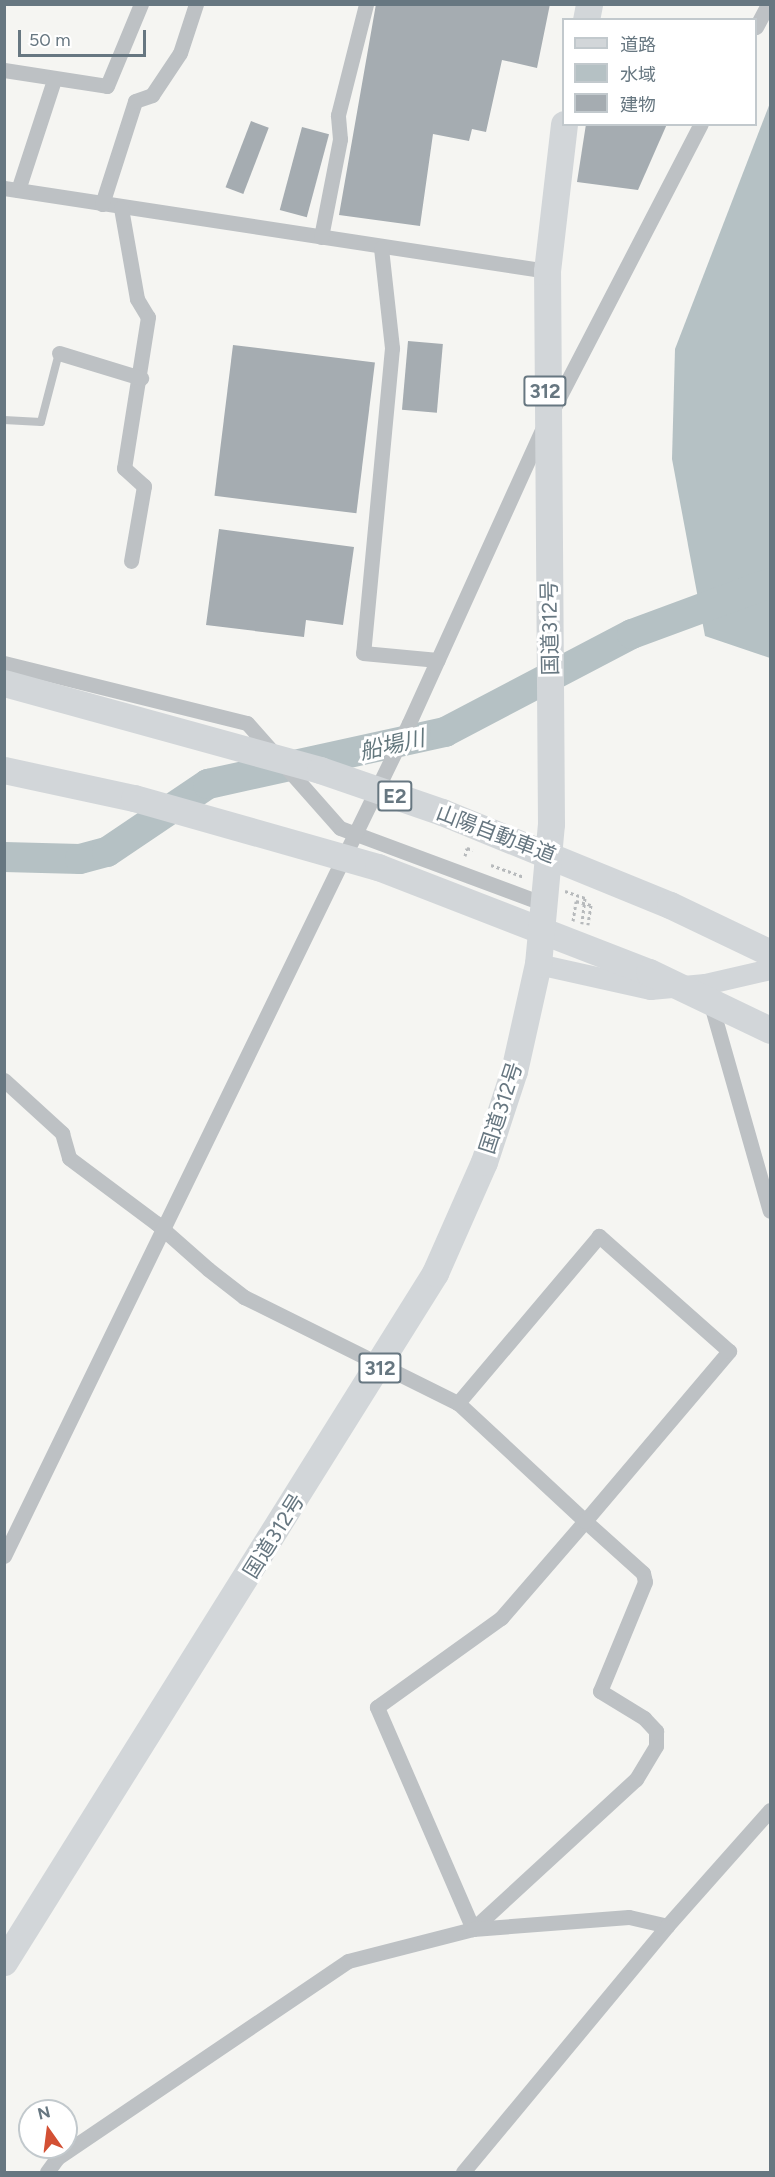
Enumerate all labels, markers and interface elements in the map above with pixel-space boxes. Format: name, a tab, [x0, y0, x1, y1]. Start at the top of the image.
scale bar	[21, 18, 148, 56]
legend	[562, 18, 757, 126]
text: 50 m	[29, 29, 71, 51]
text: 道路	[620, 34, 656, 56]
text: 水域	[620, 64, 656, 86]
text: 建物	[620, 94, 656, 116]
road number: 312	[522, 374, 568, 408]
street label: 国道312号	[537, 580, 563, 676]
water label: 船場川	[357, 725, 427, 765]
road number: E2	[377, 779, 413, 813]
street label: 山陽自動車道	[433, 800, 559, 868]
street label: 国道312号	[474, 1059, 528, 1157]
road number: 312	[358, 1351, 403, 1385]
street label: 国道312号	[238, 1489, 310, 1583]
north arrow	[18, 2099, 78, 2159]
text: N	[36, 2102, 52, 2124]

